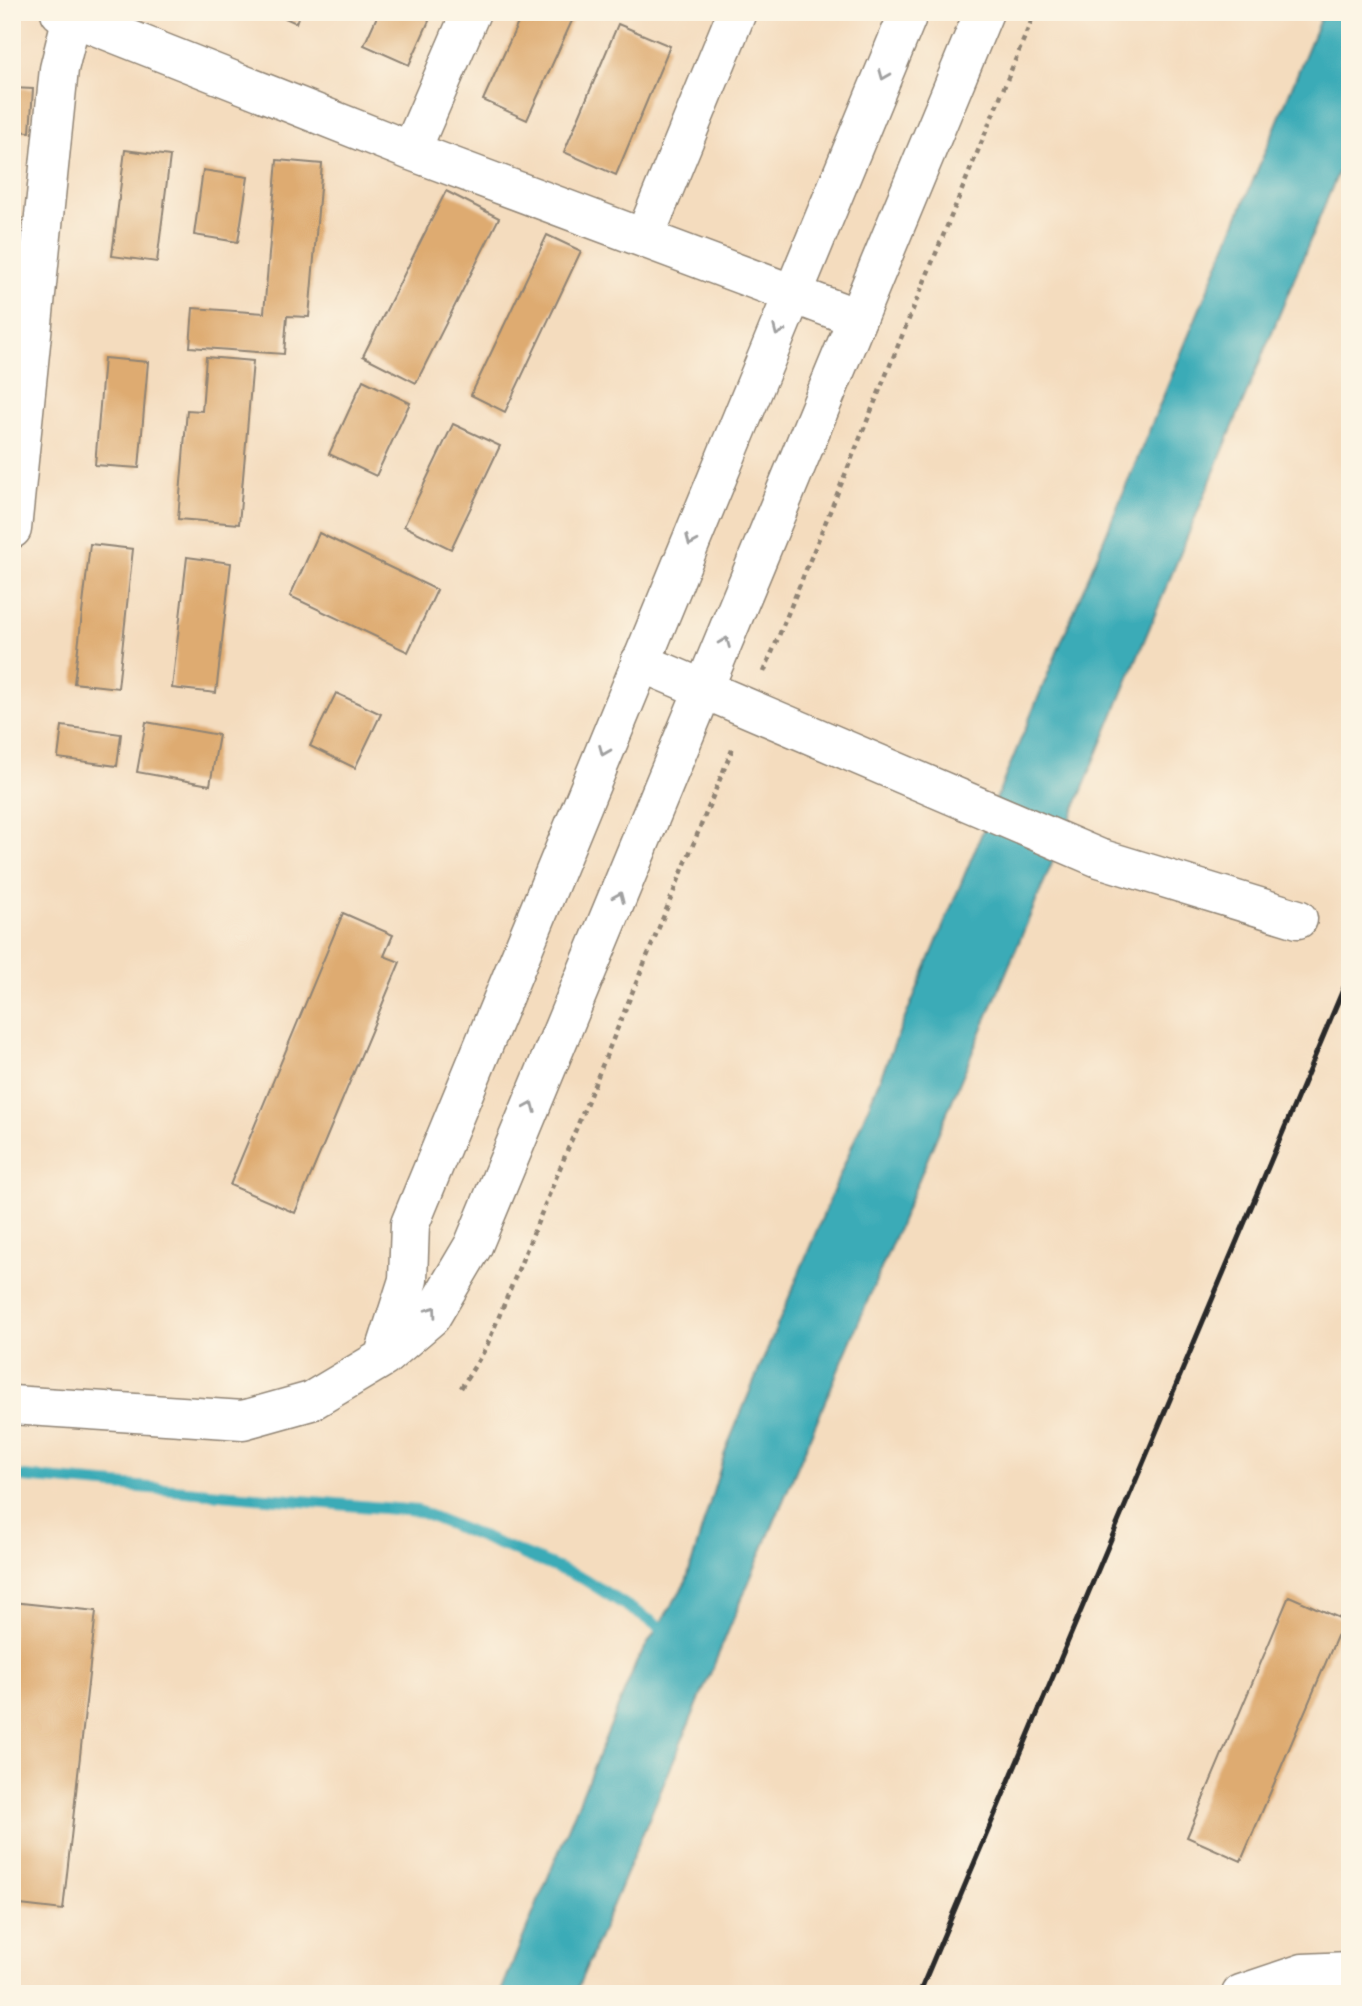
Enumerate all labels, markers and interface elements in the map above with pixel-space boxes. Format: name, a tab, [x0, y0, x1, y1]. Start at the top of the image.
one-way arrow	[878, 69, 892, 81]
one-way arrow	[773, 324, 787, 336]
one-way arrow	[685, 534, 699, 546]
one-way arrow	[716, 637, 730, 649]
one-way arrow	[598, 745, 612, 757]
one-way arrow	[610, 892, 624, 904]
one-way arrow	[523, 1102, 537, 1115]
one-way arrow	[424, 1307, 437, 1319]

